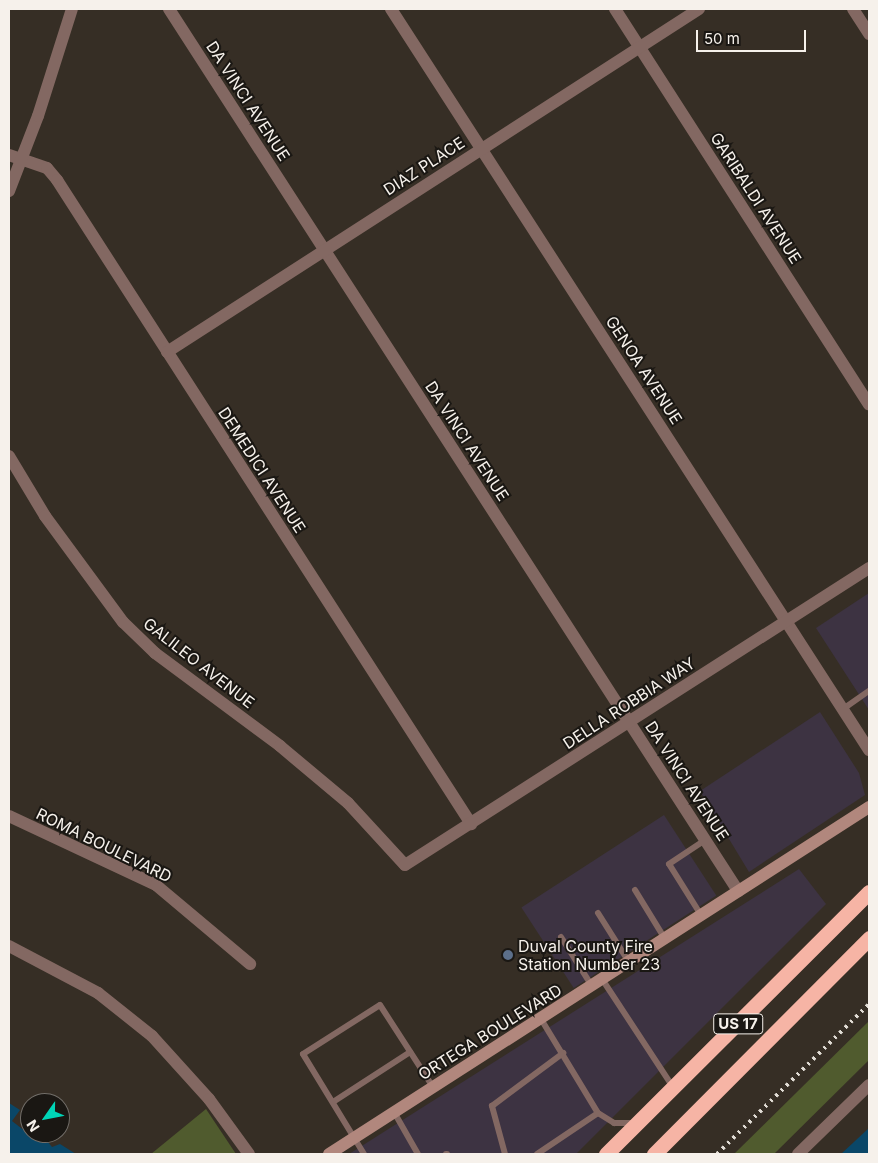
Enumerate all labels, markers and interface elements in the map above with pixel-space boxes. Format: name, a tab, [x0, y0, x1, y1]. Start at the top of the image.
scale bar	[698, 20, 808, 52]
text: 50 m	[704, 29, 740, 48]
street label: DA VINCI AVENUE	[202, 38, 294, 164]
street label: GARIBALDI AVENUE	[706, 129, 806, 267]
street label: DIAZ PLACE	[380, 133, 468, 199]
street label: GENOA AVENUE	[602, 312, 686, 428]
street label: DA VINCI AVENUE	[421, 378, 513, 504]
street label: DEMEDICI AVENUE	[214, 404, 310, 536]
street label: GALILEO AVENUE	[140, 614, 258, 712]
street label: DELLA ROBBIA WAY	[559, 653, 699, 753]
street label: DA VINCI AVENUE	[641, 718, 733, 844]
street label: ROMA BOULEVARD	[33, 804, 175, 886]
place label: Duval County Fire Station Number 23	[518, 936, 660, 974]
marker: Duval County Fire Station Number 23	[502, 949, 514, 961]
street label: ORTEGA BOULEVARD	[415, 980, 565, 1084]
road number: US 17	[713, 1012, 763, 1036]
north arrow	[20, 1093, 70, 1143]
text: N	[23, 1117, 43, 1135]

